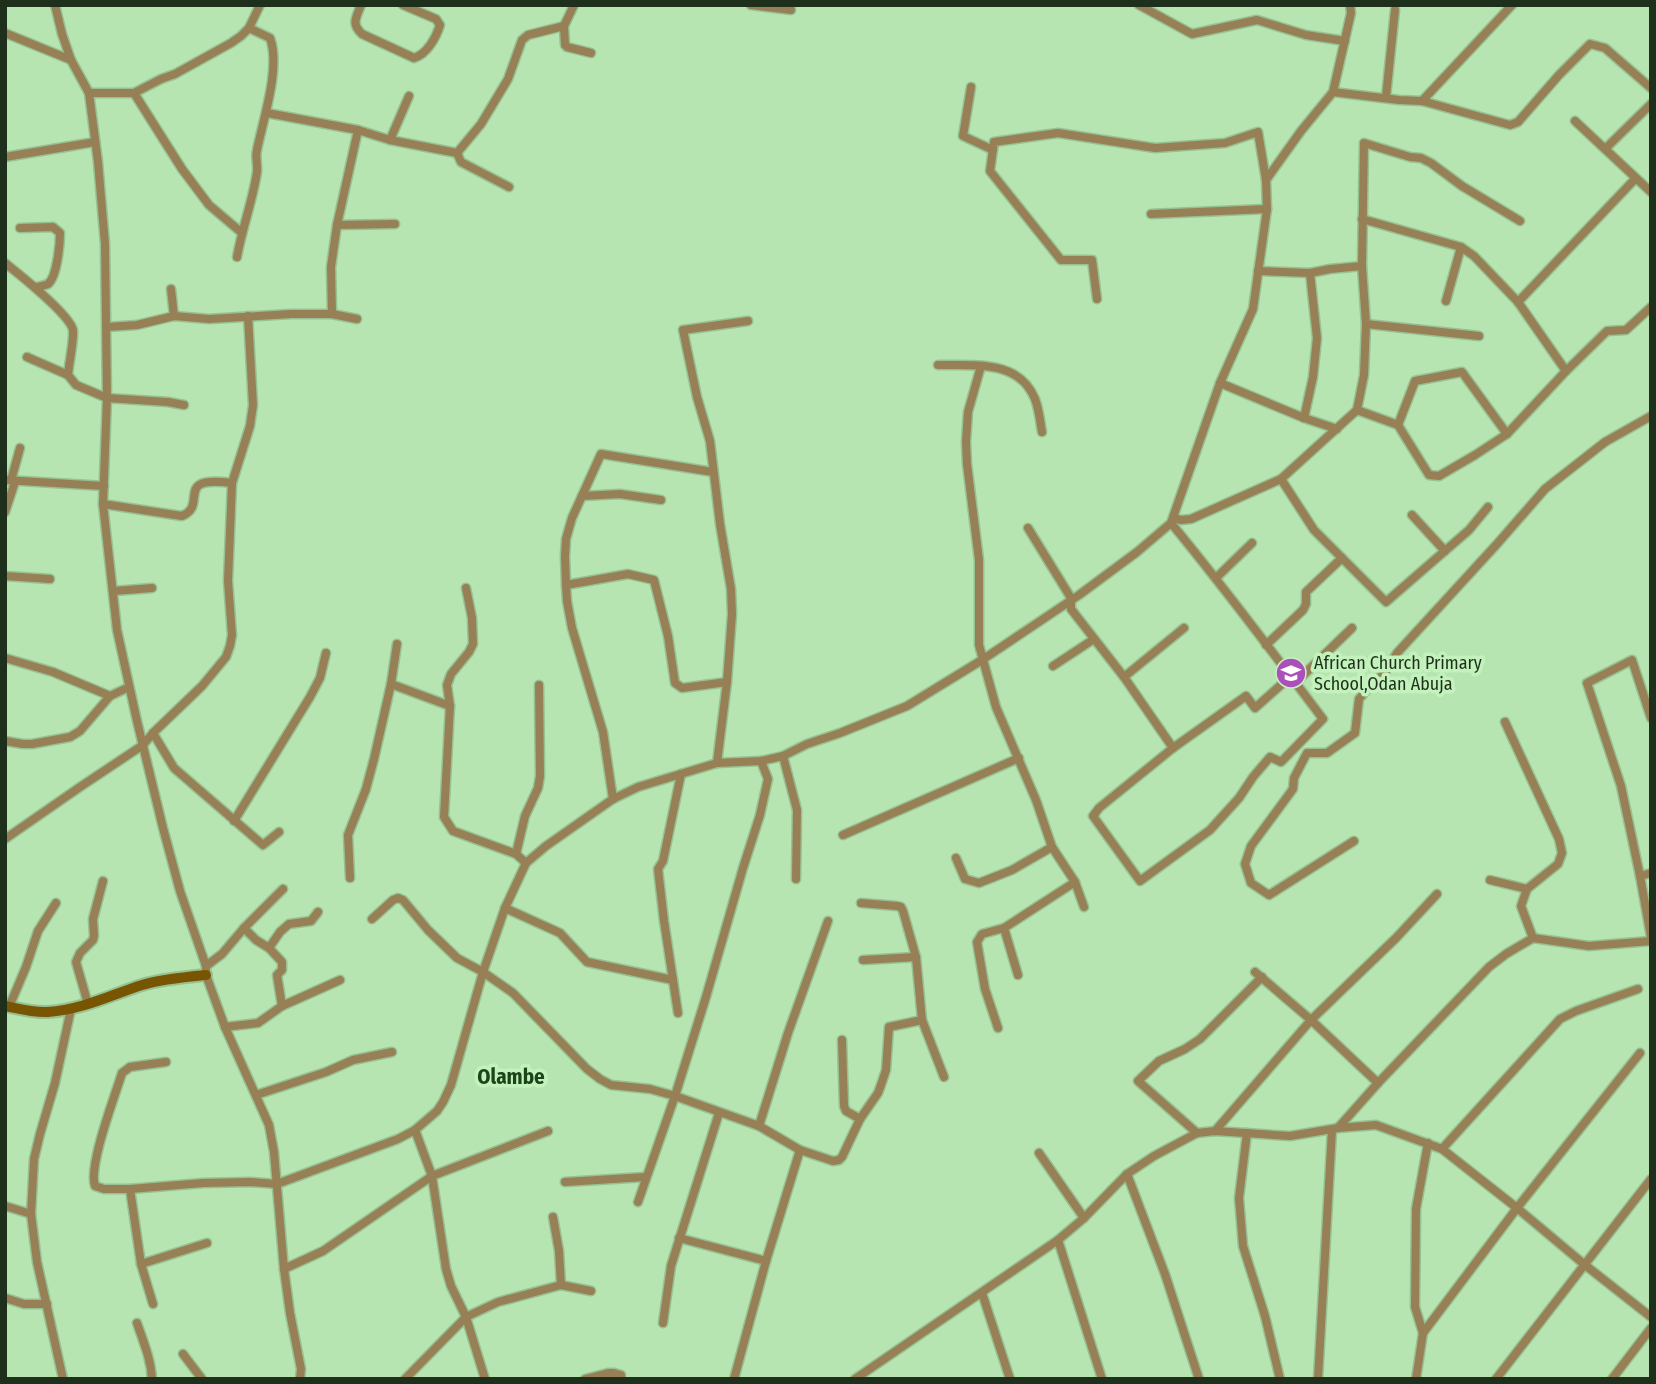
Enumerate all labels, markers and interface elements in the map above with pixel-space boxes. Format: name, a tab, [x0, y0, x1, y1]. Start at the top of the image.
place label: African Church Primary School,Odan Abuja	[1314, 652, 1482, 695]
school or university icon: African Church Primary School,Odan Abuja	[1274, 656, 1308, 690]
district label: Olambe	[477, 1064, 545, 1090]

